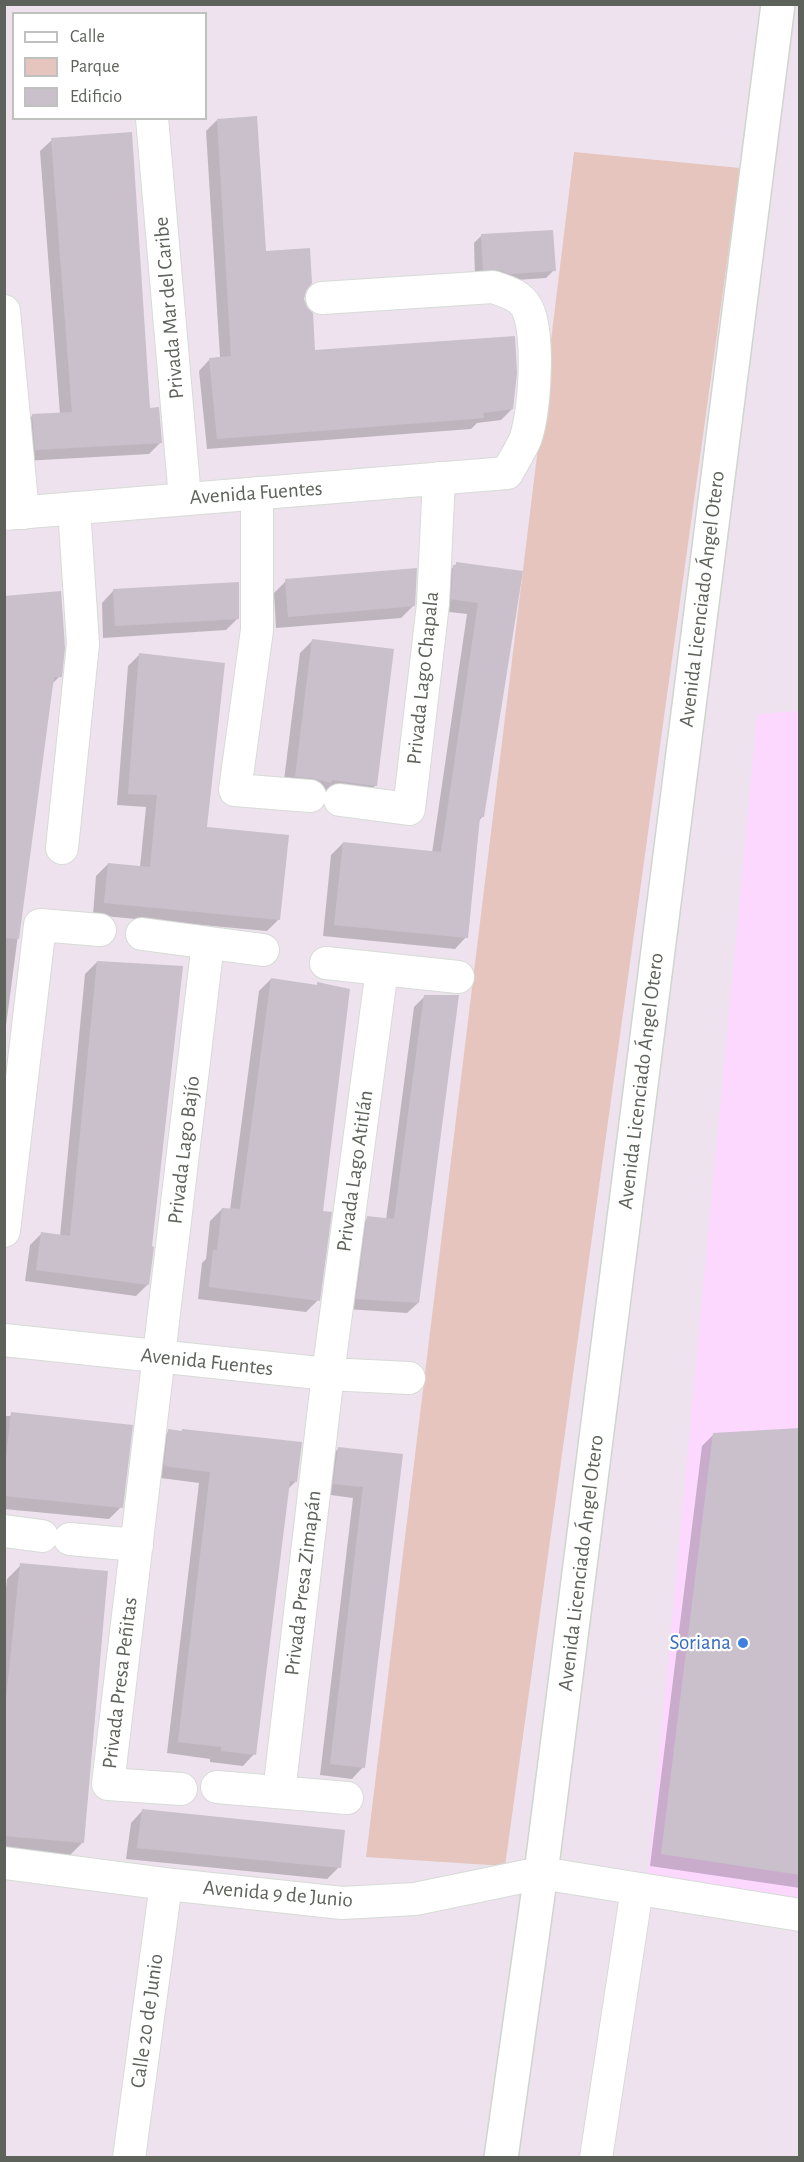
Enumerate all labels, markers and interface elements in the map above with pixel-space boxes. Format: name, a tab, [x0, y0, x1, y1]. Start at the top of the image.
legend	[12, 12, 207, 120]
text: Calle	[70, 28, 105, 46]
text: Parque	[70, 58, 119, 76]
text: Edificio	[70, 88, 122, 106]
street label: Privada Mar del Caribe	[148, 216, 190, 400]
street label: Avenida Licenciado Ángel Otero	[674, 470, 730, 728]
street label: Avenida Fuentes	[189, 476, 323, 510]
street label: Privada Lago Chapala	[401, 590, 445, 766]
street label: Avenida Licenciado Ángel Otero	[613, 952, 669, 1210]
street label: Privada Lago Bajío	[162, 1074, 206, 1226]
street label: Privada Lago Atitlán	[331, 1089, 379, 1253]
street label: Avenida Fuentes	[139, 1343, 275, 1381]
street label: Avenida Licenciado Ángel Otero	[553, 1434, 609, 1692]
street label: Privada Presa Zimapán	[279, 1489, 327, 1677]
street label: Privada Presa Peñitas	[97, 1596, 143, 1770]
place label: Soriana	[670, 1630, 731, 1656]
marker: Soriana	[736, 1636, 750, 1650]
street label: Avenida 9 de Junio	[202, 1875, 354, 1913]
street label: Calle 20 de Junio	[125, 1952, 169, 2090]

